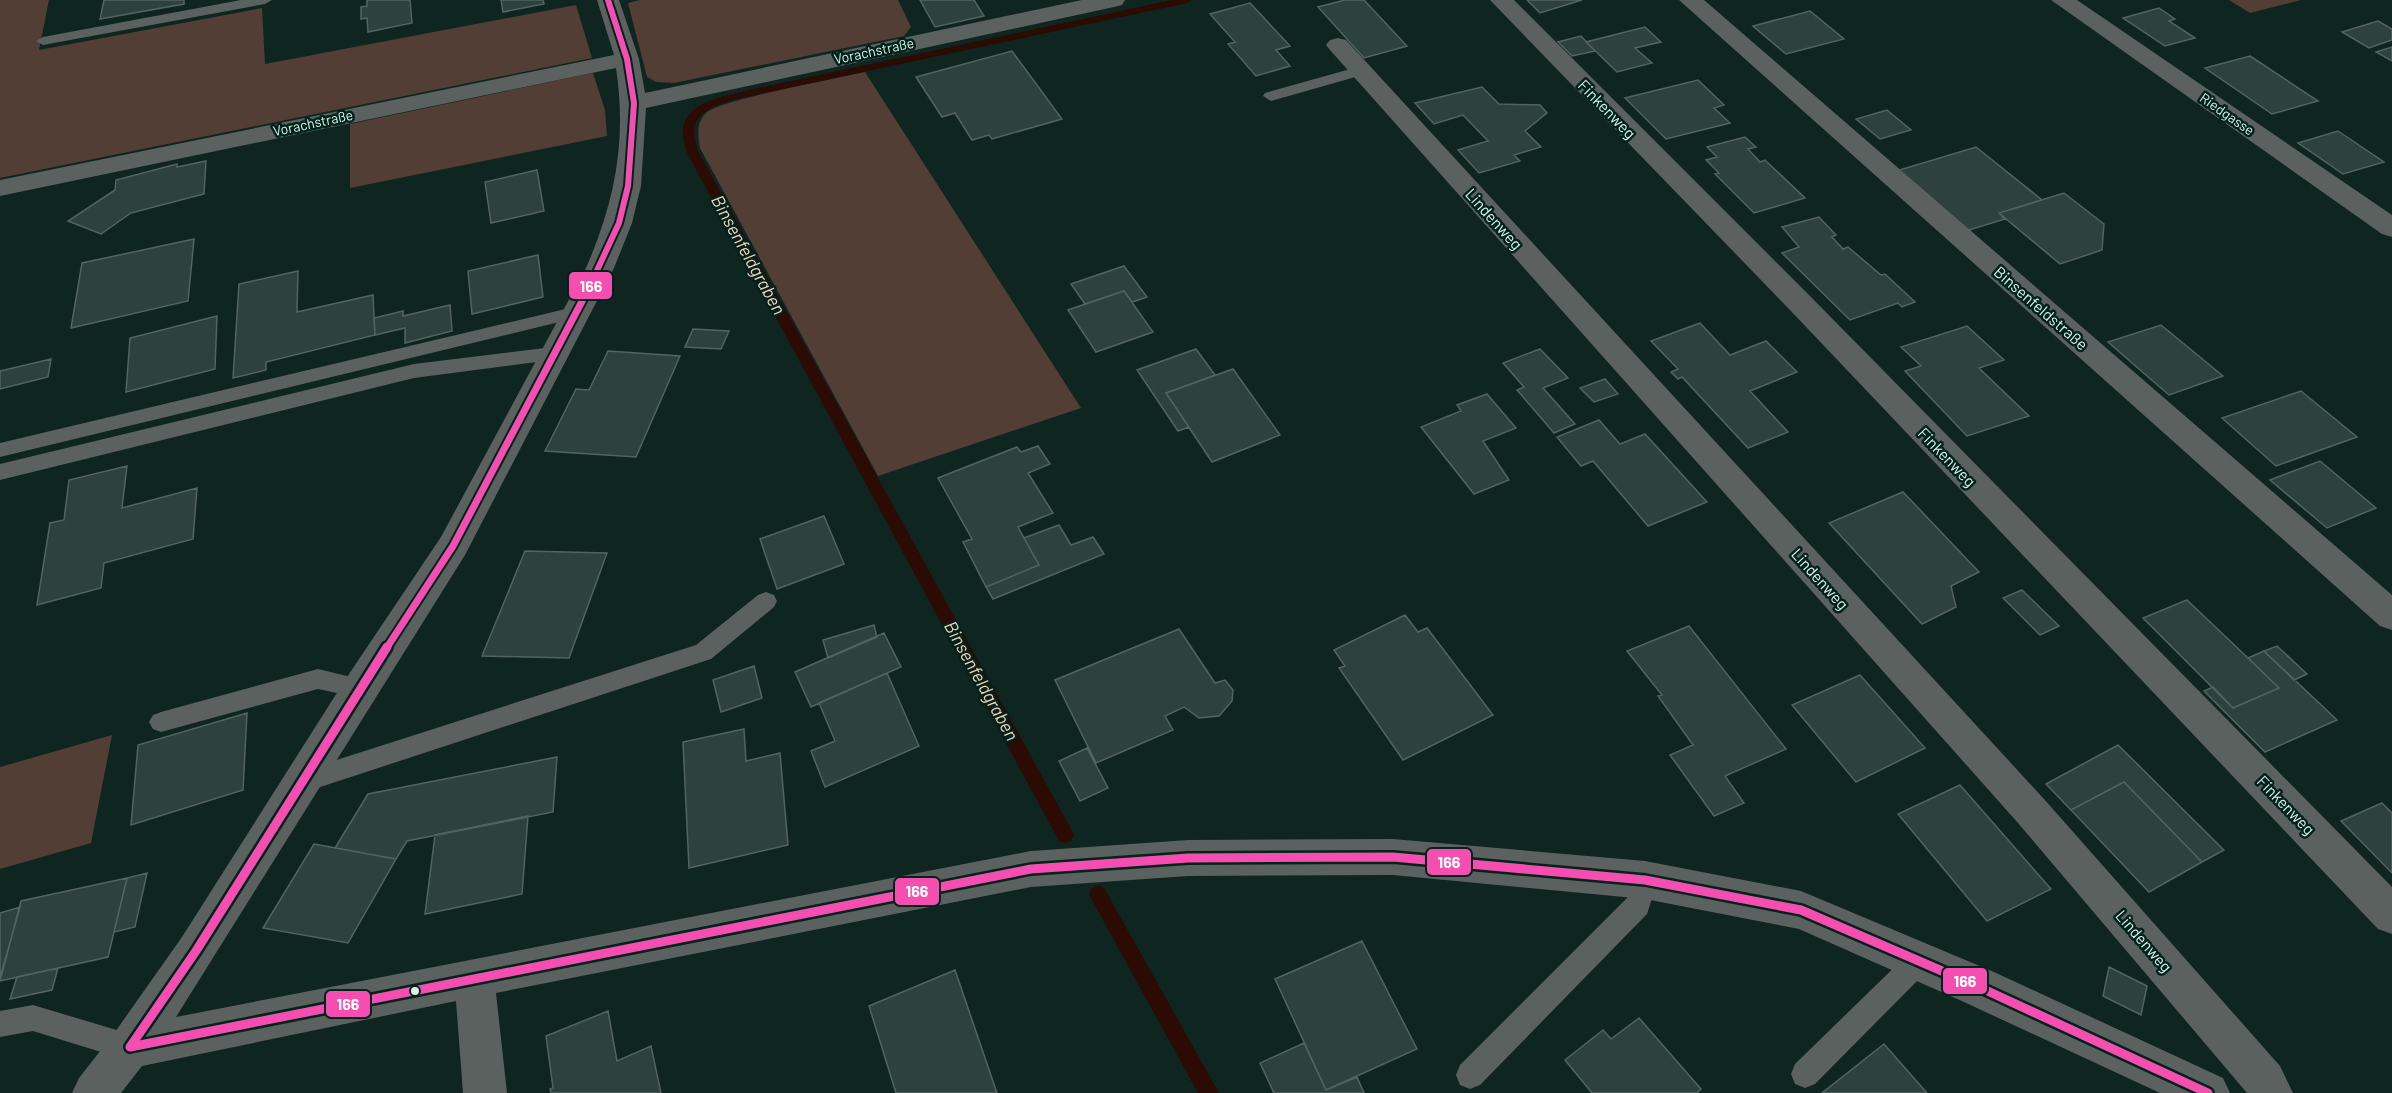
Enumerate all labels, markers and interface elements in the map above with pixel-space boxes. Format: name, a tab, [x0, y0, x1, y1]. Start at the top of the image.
street label: Vorachstraße	[832, 34, 916, 67]
street label: Finkenweg	[1575, 75, 1640, 142]
street label: Riedgasse	[2197, 89, 2258, 139]
street label: Vorachstraße	[271, 106, 355, 139]
street label: Lindenweg	[1462, 184, 1527, 253]
water label: Binsenfeldgraben	[707, 191, 791, 318]
street label: Binsenfeldstraße	[1990, 262, 2092, 354]
line badge: 166	[568, 271, 613, 300]
text: 166	[580, 276, 603, 295]
street label: Finkenweg	[1915, 423, 1980, 490]
street label: Lindenweg	[1788, 544, 1853, 613]
water label: Binsenfeldgraben	[940, 617, 1024, 744]
street label: Finkenweg	[2254, 771, 2319, 838]
line badge: 166	[1426, 848, 1472, 876]
text: 166	[1438, 852, 1461, 871]
line badge: 166	[894, 877, 940, 906]
text: 166	[906, 881, 929, 900]
street label: Lindenweg	[2112, 906, 2176, 976]
line badge: 166	[1942, 967, 1988, 995]
text: 166	[1954, 971, 1977, 990]
unlabelled marker	[409, 985, 421, 997]
line badge: 166	[325, 990, 371, 1018]
text: 166	[337, 994, 360, 1013]

